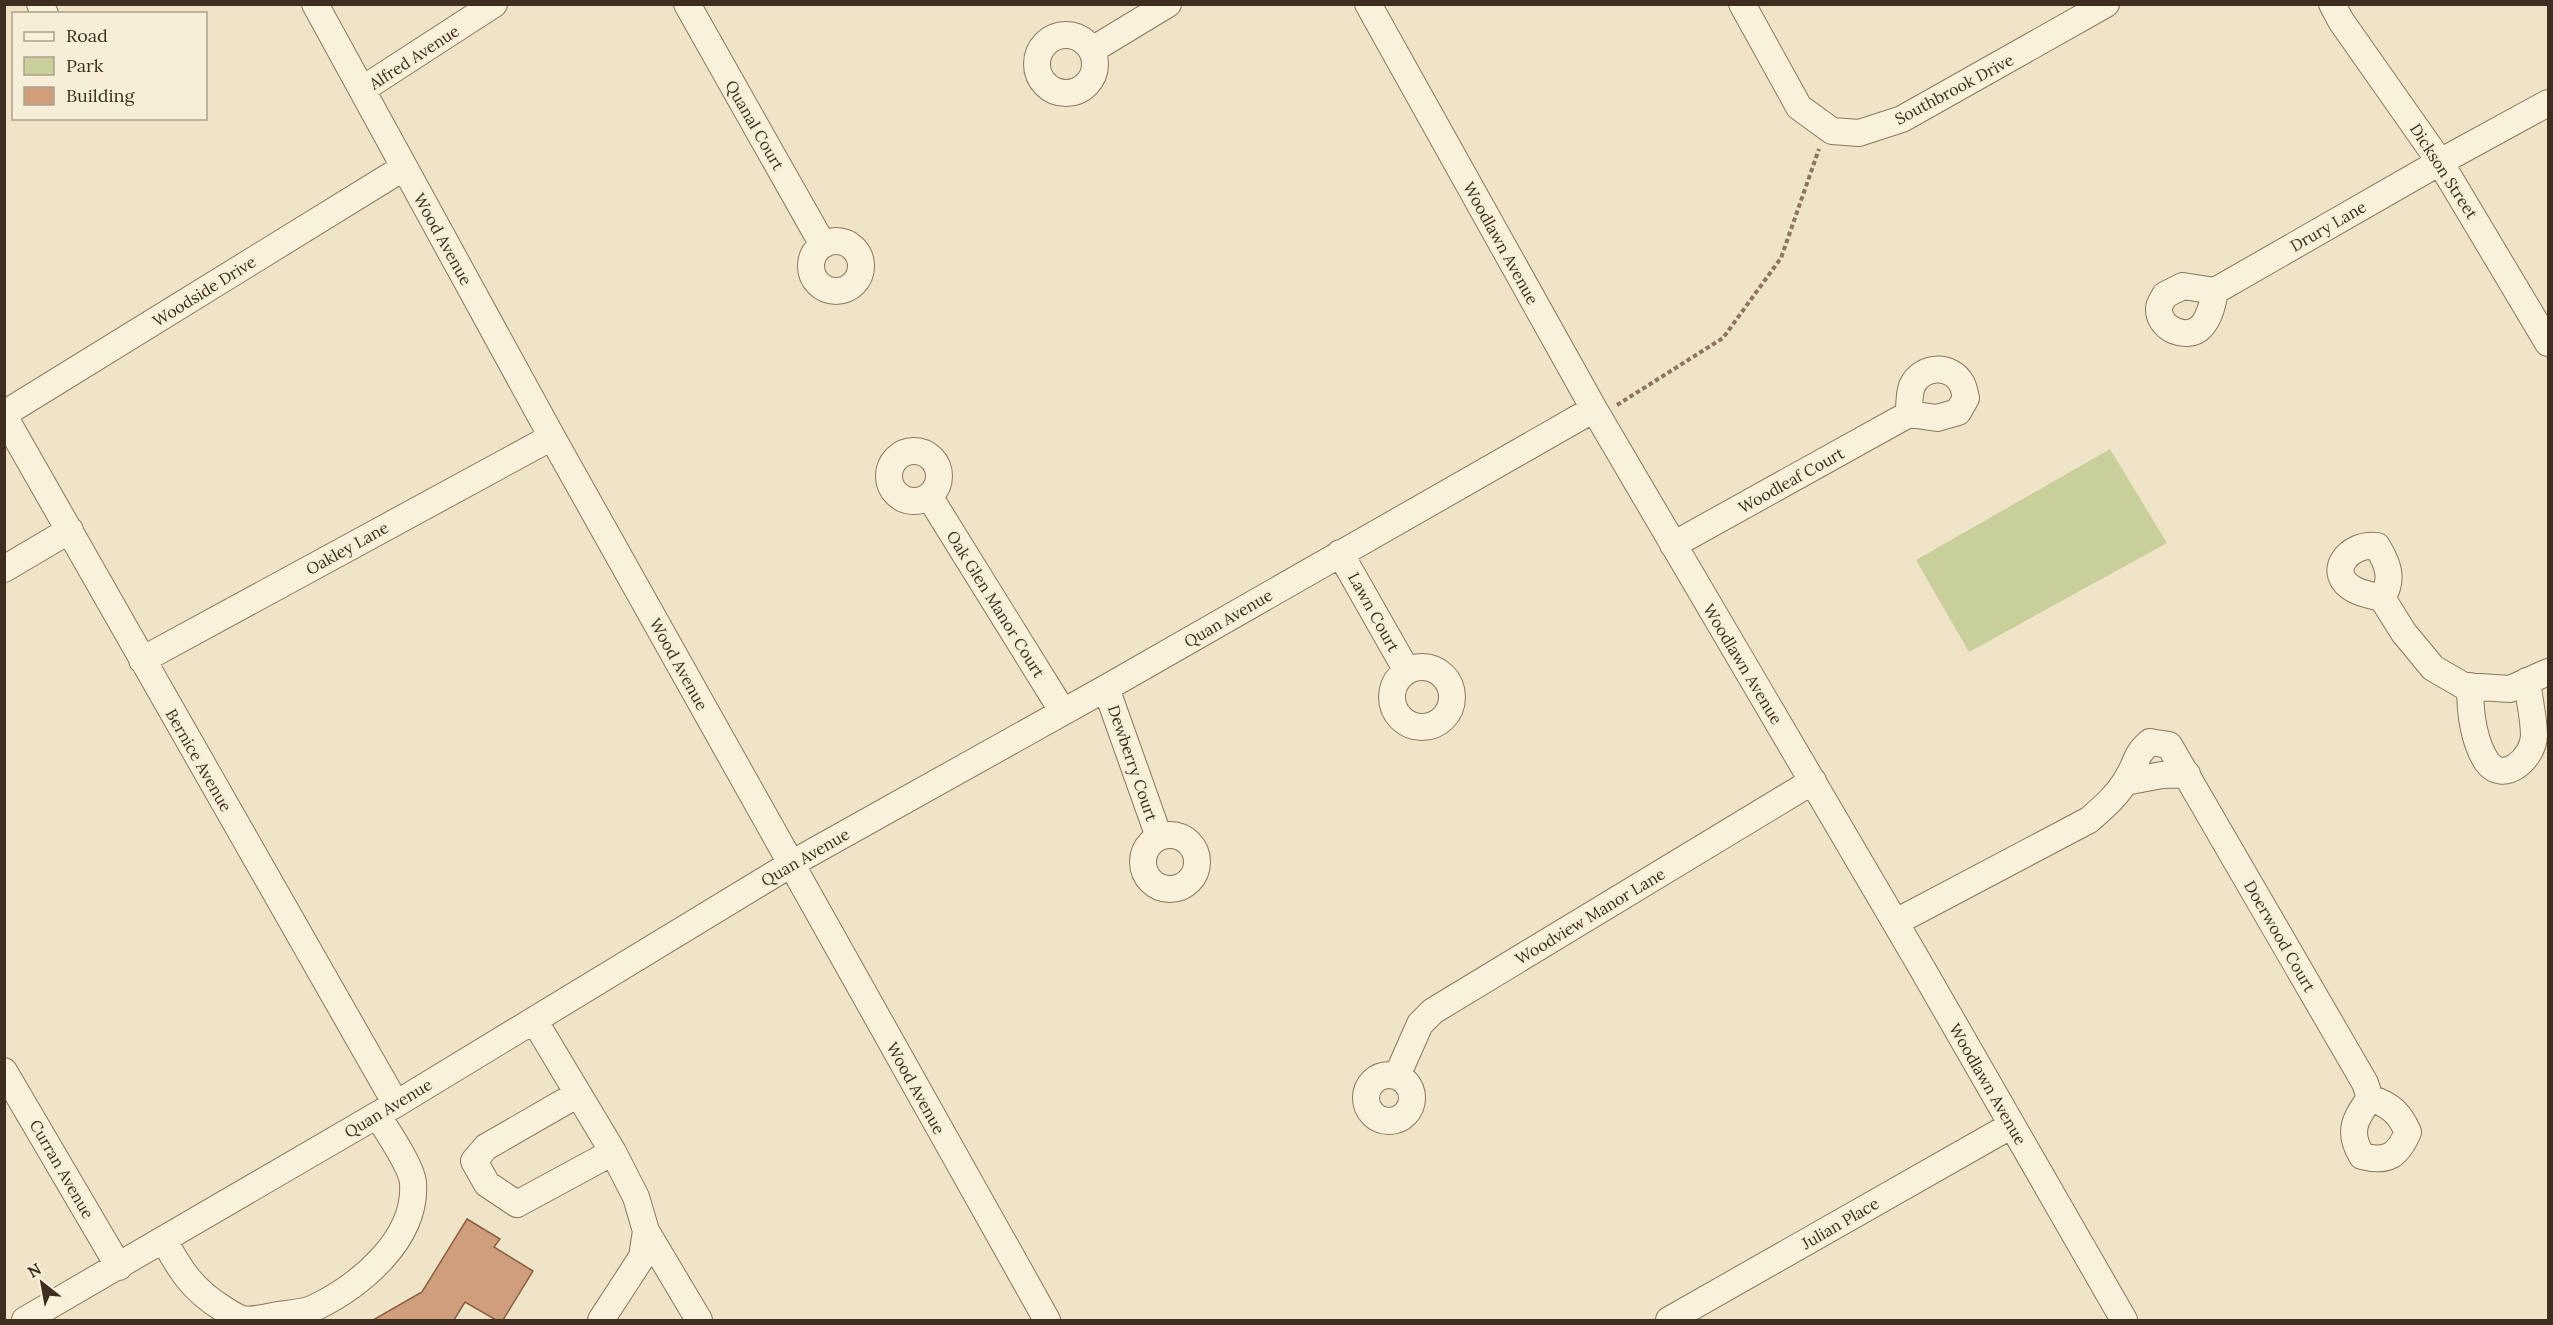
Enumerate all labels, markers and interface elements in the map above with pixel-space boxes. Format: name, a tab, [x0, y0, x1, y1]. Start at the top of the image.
legend	[12, 12, 207, 120]
street label: Alfred Avenue	[364, 20, 463, 94]
text: Road	[66, 24, 108, 47]
street label: Southbrook Drive	[1891, 49, 2017, 129]
text: Park	[66, 54, 104, 77]
street label: Quanal Court	[721, 77, 789, 174]
text: Building	[66, 84, 136, 107]
street label: Dickson Street	[2406, 120, 2483, 223]
street label: Woodlawn Avenue	[1459, 178, 1543, 308]
street label: Wood Avenue	[410, 189, 477, 289]
street label: Drury Lane	[2286, 196, 2370, 256]
street label: Woodside Drive	[149, 251, 260, 331]
street label: Woodleaf Court	[1735, 442, 1848, 517]
street label: Oakley Lane	[302, 517, 392, 579]
street label: Oak Glen Manor Court	[943, 527, 1050, 682]
street label: Lawn Court	[1344, 569, 1404, 656]
street label: Quan Avenue	[1180, 584, 1276, 651]
street label: Woodlawn Avenue	[1699, 600, 1787, 728]
street label: Wood Avenue	[646, 614, 713, 714]
street label: Dewberry Court	[1104, 702, 1162, 824]
street label: Bernice Avenue	[161, 705, 237, 815]
street label: Quan Avenue	[757, 823, 853, 890]
street label: Woodview Manor Lane	[1512, 863, 1669, 969]
street label: Doerwood Court	[2240, 877, 2320, 996]
street label: Woodlawn Avenue	[1945, 1020, 2031, 1149]
street label: Wood Avenue	[883, 1038, 950, 1138]
street label: Quan Avenue	[341, 1074, 436, 1142]
street label: Curran Avenue	[26, 1116, 99, 1222]
street label: Julian Place	[1797, 1193, 1882, 1254]
north arrow	[12, 1253, 72, 1313]
text: N	[24, 1258, 45, 1282]

